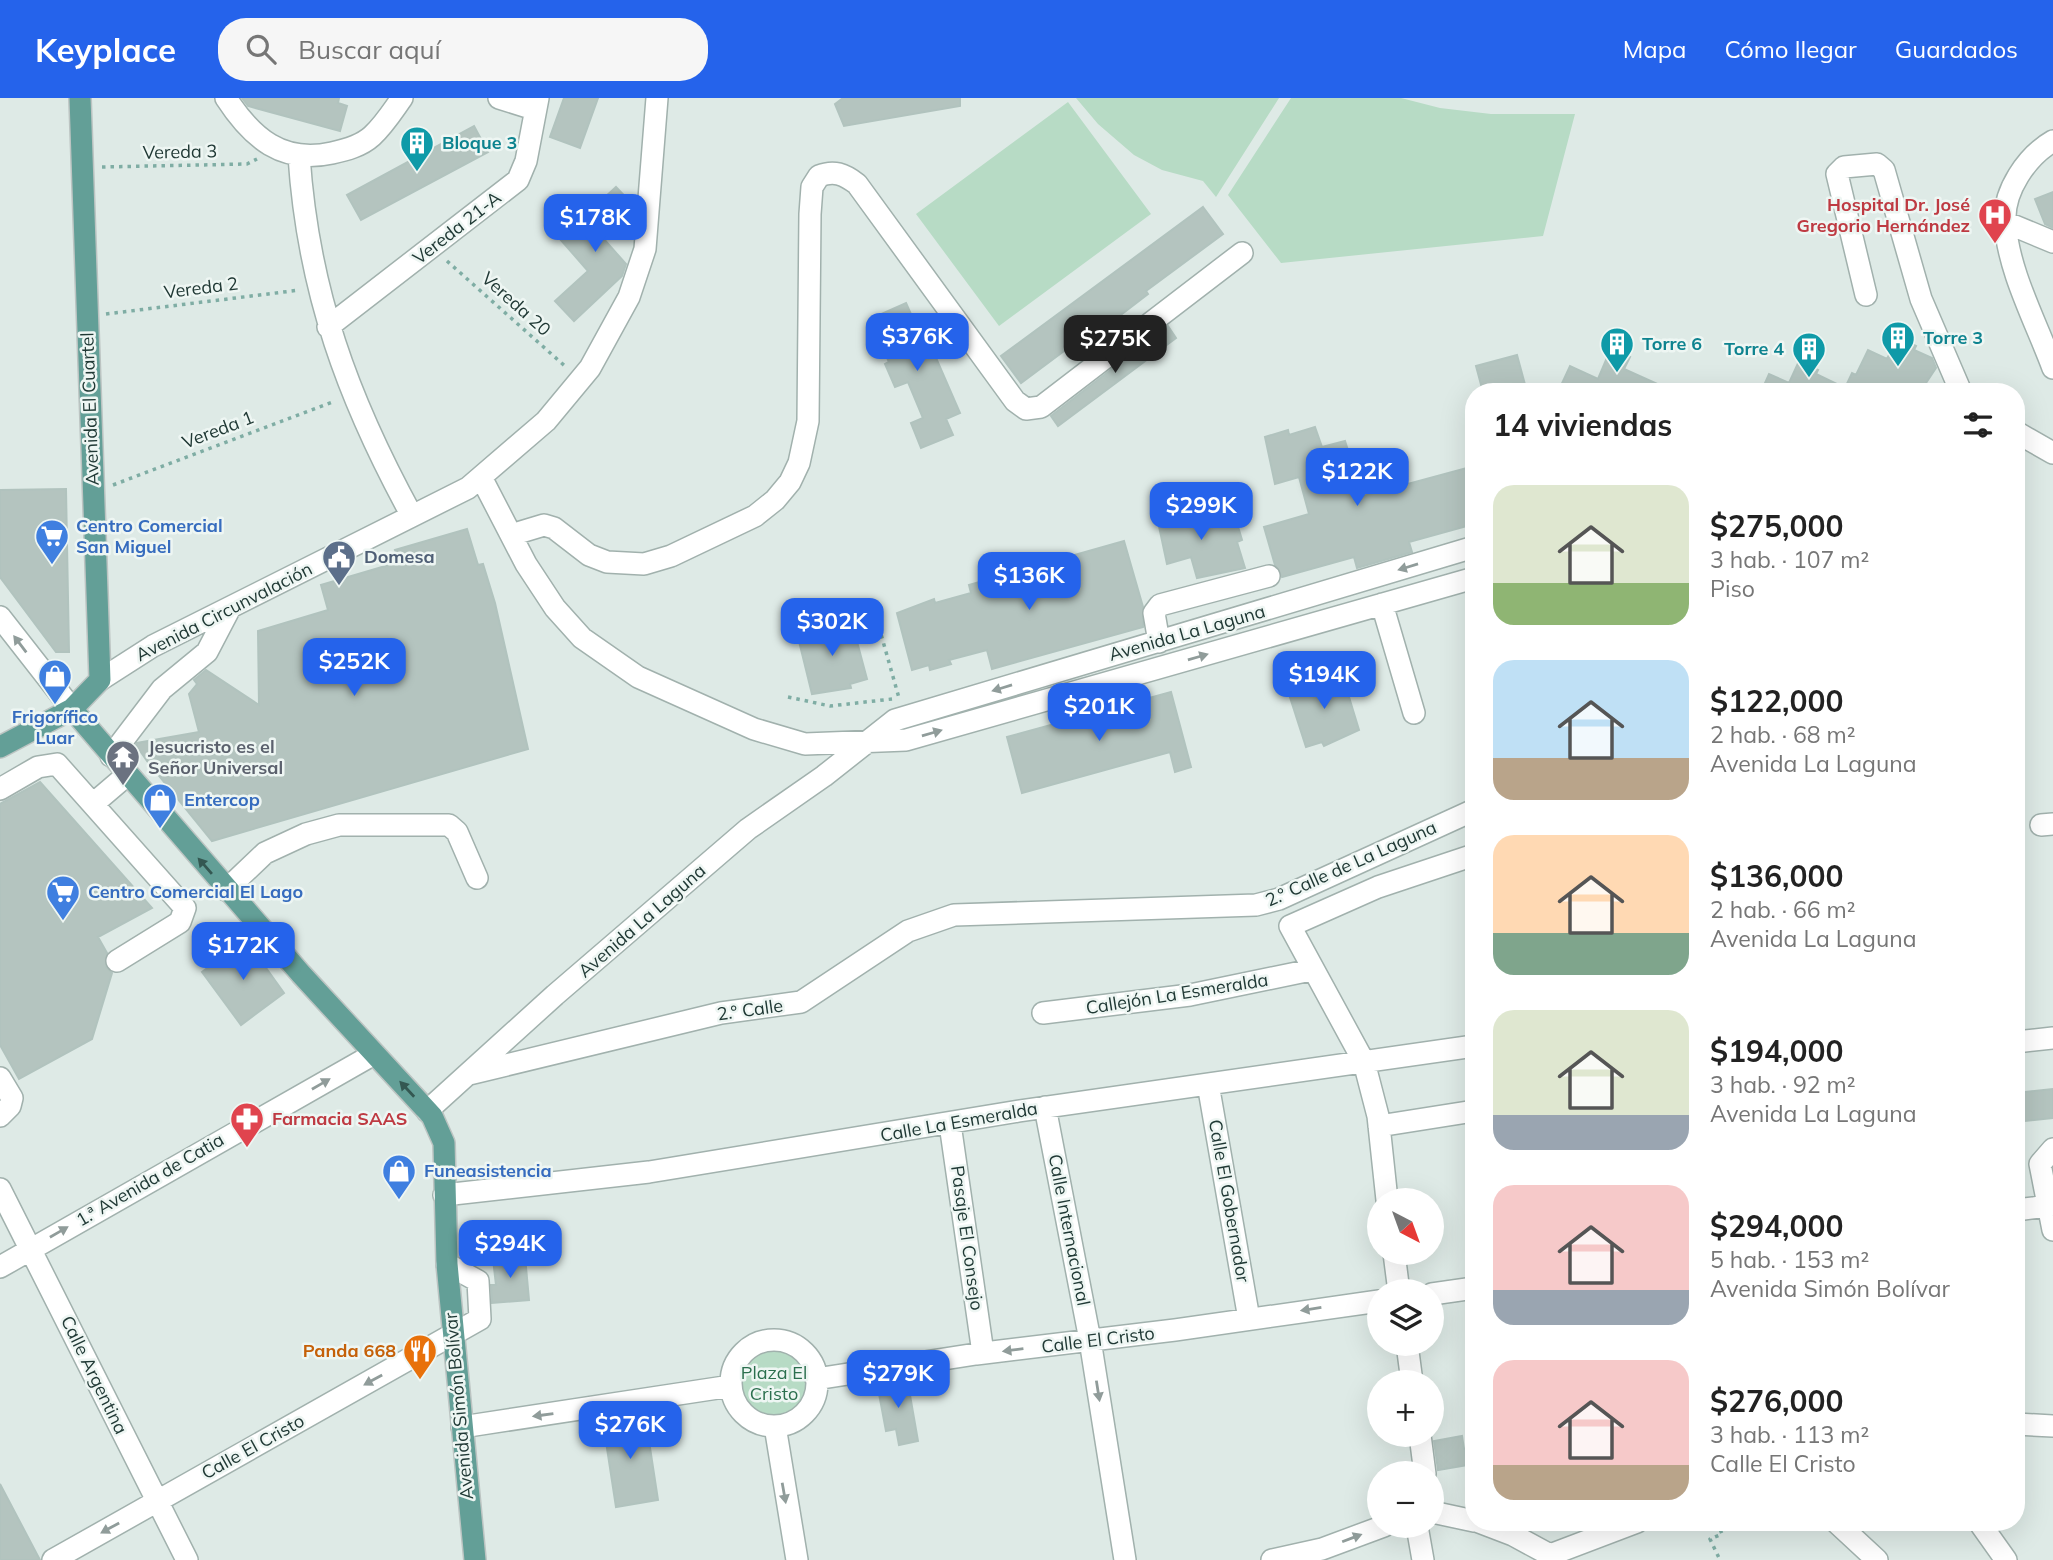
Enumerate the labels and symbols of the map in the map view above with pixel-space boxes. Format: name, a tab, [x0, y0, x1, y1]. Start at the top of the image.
building icon: Bloque 3	[398, 124, 436, 173]
place label: Bloque 3	[442, 131, 517, 154]
street label: Vereda 3	[142, 139, 217, 164]
street label: Vereda 21-A	[408, 186, 506, 269]
place label: Hospital Dr. José Gregorio Hernández	[1797, 193, 1970, 237]
pin: $178K	[546, 194, 644, 254]
hospital icon: Hospital Dr. José Gregorio Hernández	[1976, 196, 2014, 245]
street label: Vereda 20	[477, 267, 556, 341]
street label: Vereda 2	[163, 272, 239, 303]
pin: $376K	[868, 314, 966, 373]
pin: $275K	[1066, 316, 1164, 375]
building icon: Torre 3	[1879, 319, 1917, 368]
building icon: Torre 6	[1598, 325, 1636, 374]
place label: Torre 3	[1923, 326, 1983, 349]
building icon: Torre 4	[1790, 330, 1828, 379]
street label: Avenida El Cuartel	[75, 332, 104, 486]
place label: Torre 6	[1642, 332, 1702, 355]
place label: Torre 4	[1724, 337, 1784, 360]
street label: Vereda 1	[179, 405, 257, 454]
pin: $122K	[1308, 448, 1406, 508]
pin: $299K	[1152, 482, 1250, 542]
place label: Centro Comercial San Miguel	[76, 514, 223, 558]
supermarket icon: Centro Comercial San Miguel	[33, 517, 71, 566]
public building icon: Domesa	[320, 538, 358, 587]
place label: Domesa	[364, 545, 435, 568]
pin: $136K	[980, 552, 1078, 612]
street label: Avenida Circunvalación	[132, 557, 316, 666]
one-way arrow	[1397, 563, 1418, 573]
pin: $302K	[783, 598, 881, 658]
street label: Avenida La Laguna	[1106, 599, 1268, 666]
one-way arrow	[14, 635, 28, 653]
pin: $252K	[305, 638, 403, 698]
one-way arrow	[1187, 651, 1209, 662]
pin: $194K	[1275, 652, 1373, 711]
shop icon: Frigorífico Luar	[36, 657, 74, 706]
one-way arrow	[991, 683, 1012, 693]
pin: $201K	[1050, 684, 1148, 743]
place label: Frigorífico Luar	[12, 705, 98, 749]
one-way arrow	[922, 727, 944, 738]
place label: Jesucristo es el Señor Universal	[148, 735, 283, 779]
temple icon: Jesucristo es el Señor Universal	[104, 738, 142, 787]
shop icon: Entercop	[141, 781, 179, 830]
place label: Entercop	[184, 788, 260, 811]
street label: 2.° Calle de La Laguna	[1262, 815, 1440, 912]
one-way arrow	[198, 857, 213, 874]
street label: Avenida La Laguna	[573, 859, 710, 982]
supermarket icon: Centro Comercial El Lago	[44, 873, 82, 922]
place label: Centro Comercial El Lago	[88, 880, 303, 903]
pin: $172K	[194, 922, 292, 982]
street label: Callejón La Esmeralda	[1084, 968, 1270, 1019]
street label: 2.° Calle	[715, 994, 784, 1026]
one-way arrow	[311, 1078, 330, 1090]
one-way arrow	[399, 1081, 415, 1098]
street label: Calle La Esmeralda	[878, 1096, 1039, 1147]
pharmacy icon: Farmacia SAAS	[228, 1100, 266, 1149]
place label: Farmacia SAAS	[272, 1107, 407, 1130]
street label: Calle El Gobernador	[1204, 1118, 1255, 1285]
street label: 1.ª Avenida de Catia	[72, 1128, 228, 1231]
shop icon: Funeasistencia	[380, 1152, 418, 1201]
street label: Calle Internacional	[1044, 1152, 1095, 1308]
place label: Funeasistencia	[424, 1159, 552, 1182]
street label: Pasaje El Consejo	[946, 1164, 989, 1312]
north arrow	[1367, 1188, 1444, 1265]
pin: $294K	[461, 1220, 559, 1280]
one-way arrow	[49, 1227, 69, 1239]
one-way arrow	[1300, 1304, 1322, 1315]
street label: Avenida Simón Bolívar	[439, 1311, 478, 1501]
street label: Calle Argentina	[56, 1312, 133, 1438]
street label: Calle El Cristo	[1040, 1321, 1156, 1358]
restaurant icon: Panda 668	[401, 1332, 439, 1381]
place label: Panda 668	[303, 1339, 396, 1362]
one-way arrow	[1002, 1344, 1024, 1355]
pin: $279K	[849, 1350, 947, 1410]
park label: Plaza El Cristo	[741, 1361, 807, 1405]
one-way arrow	[363, 1374, 382, 1386]
one-way arrow	[1093, 1380, 1104, 1402]
pin: $276K	[581, 1402, 679, 1461]
street label: Calle El Cristo	[197, 1409, 308, 1484]
one-way arrow	[531, 1410, 553, 1421]
one-way arrow	[779, 1482, 790, 1504]
one-way arrow	[101, 1522, 120, 1534]
one-way arrow	[1342, 1532, 1363, 1543]

